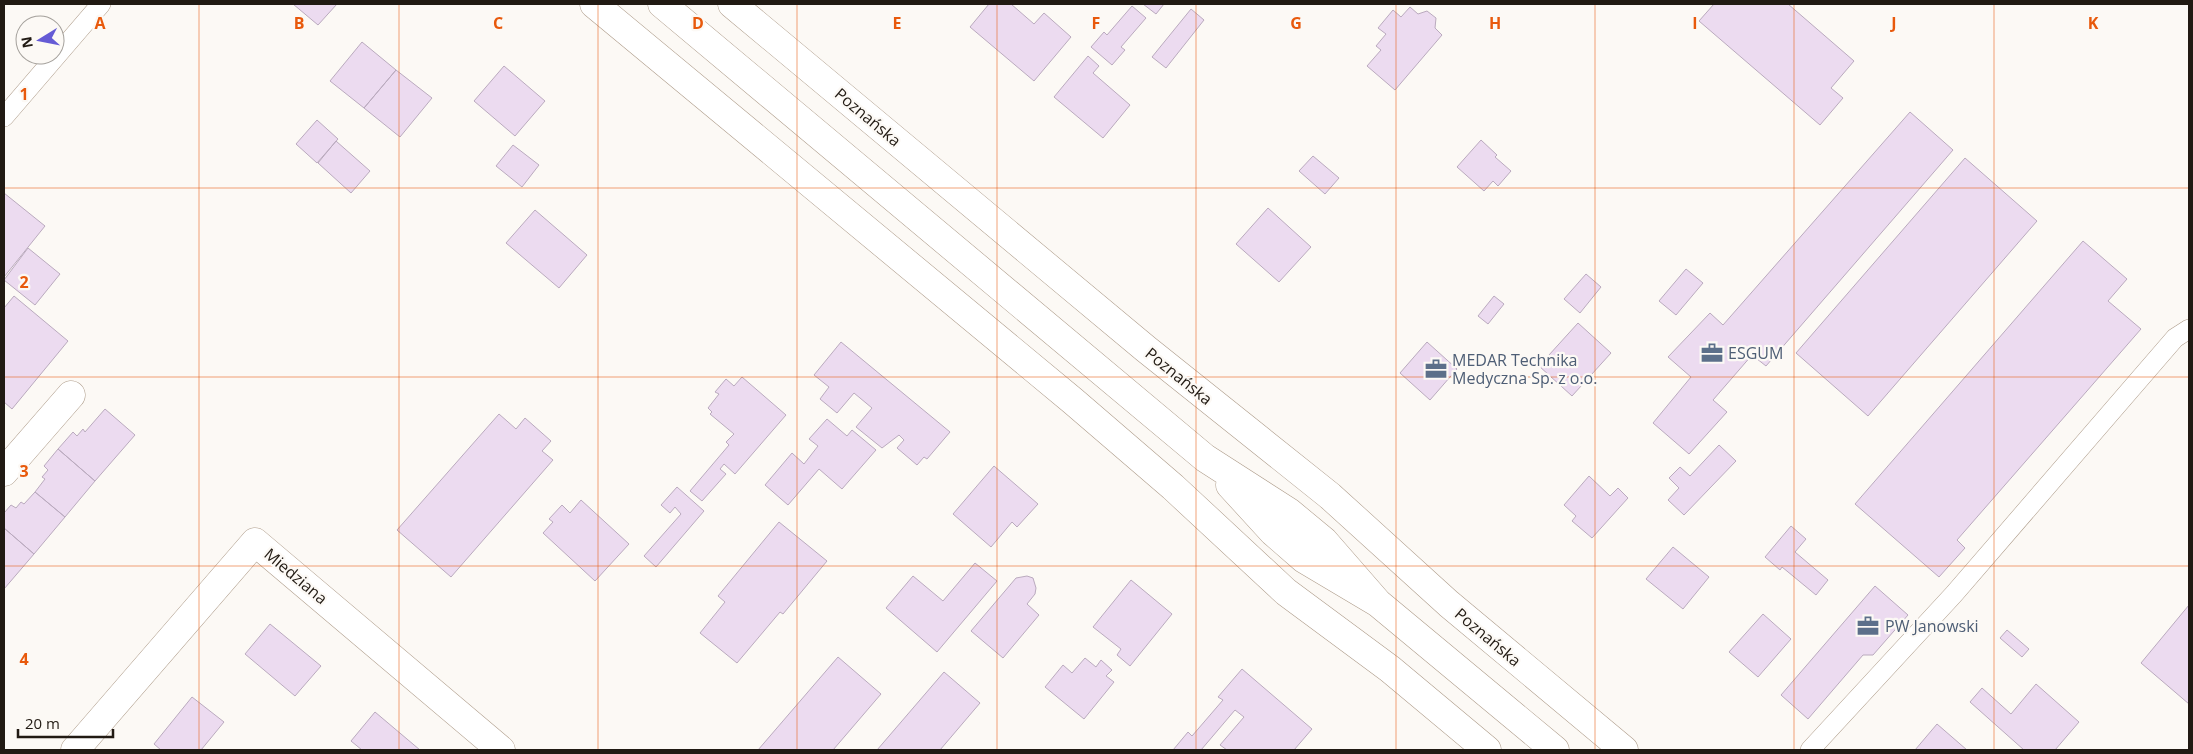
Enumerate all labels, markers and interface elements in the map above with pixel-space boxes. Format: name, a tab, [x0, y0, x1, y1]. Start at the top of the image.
text: A	[94, 12, 106, 34]
text: B	[294, 12, 304, 34]
text: C	[493, 12, 503, 34]
text: D	[692, 12, 704, 34]
text: E	[893, 12, 902, 34]
text: F	[1092, 12, 1100, 34]
text: G	[1290, 12, 1302, 34]
text: H	[1489, 12, 1501, 34]
text: I	[1692, 12, 1698, 34]
text: J	[1889, 12, 1897, 34]
text: K	[2088, 12, 2099, 34]
north arrow	[15, 15, 65, 65]
text: N	[16, 35, 37, 50]
text: 1	[19, 83, 29, 105]
street label: Poznańska	[830, 83, 906, 151]
text: 2	[19, 271, 29, 293]
office icon: ESGUM	[1699, 340, 1725, 366]
street label: Poznańska	[1141, 342, 1217, 410]
place label: ESGUM	[1728, 342, 1783, 364]
place label: MEDAR Technika Medyczna Sp. z o.o.	[1452, 349, 1597, 389]
office icon: MEDAR Technika Medyczna Sp. z o.o.	[1423, 356, 1449, 382]
text: 3	[19, 460, 29, 482]
street label: Miedziana	[260, 543, 332, 609]
street label: Poznańska	[1450, 603, 1526, 671]
office icon: PW Janowski	[1855, 613, 1881, 639]
place label: PW Janowski	[1885, 615, 1979, 637]
text: 4	[19, 648, 29, 670]
scale bar	[18, 706, 112, 738]
text: 20 m	[25, 713, 60, 733]

